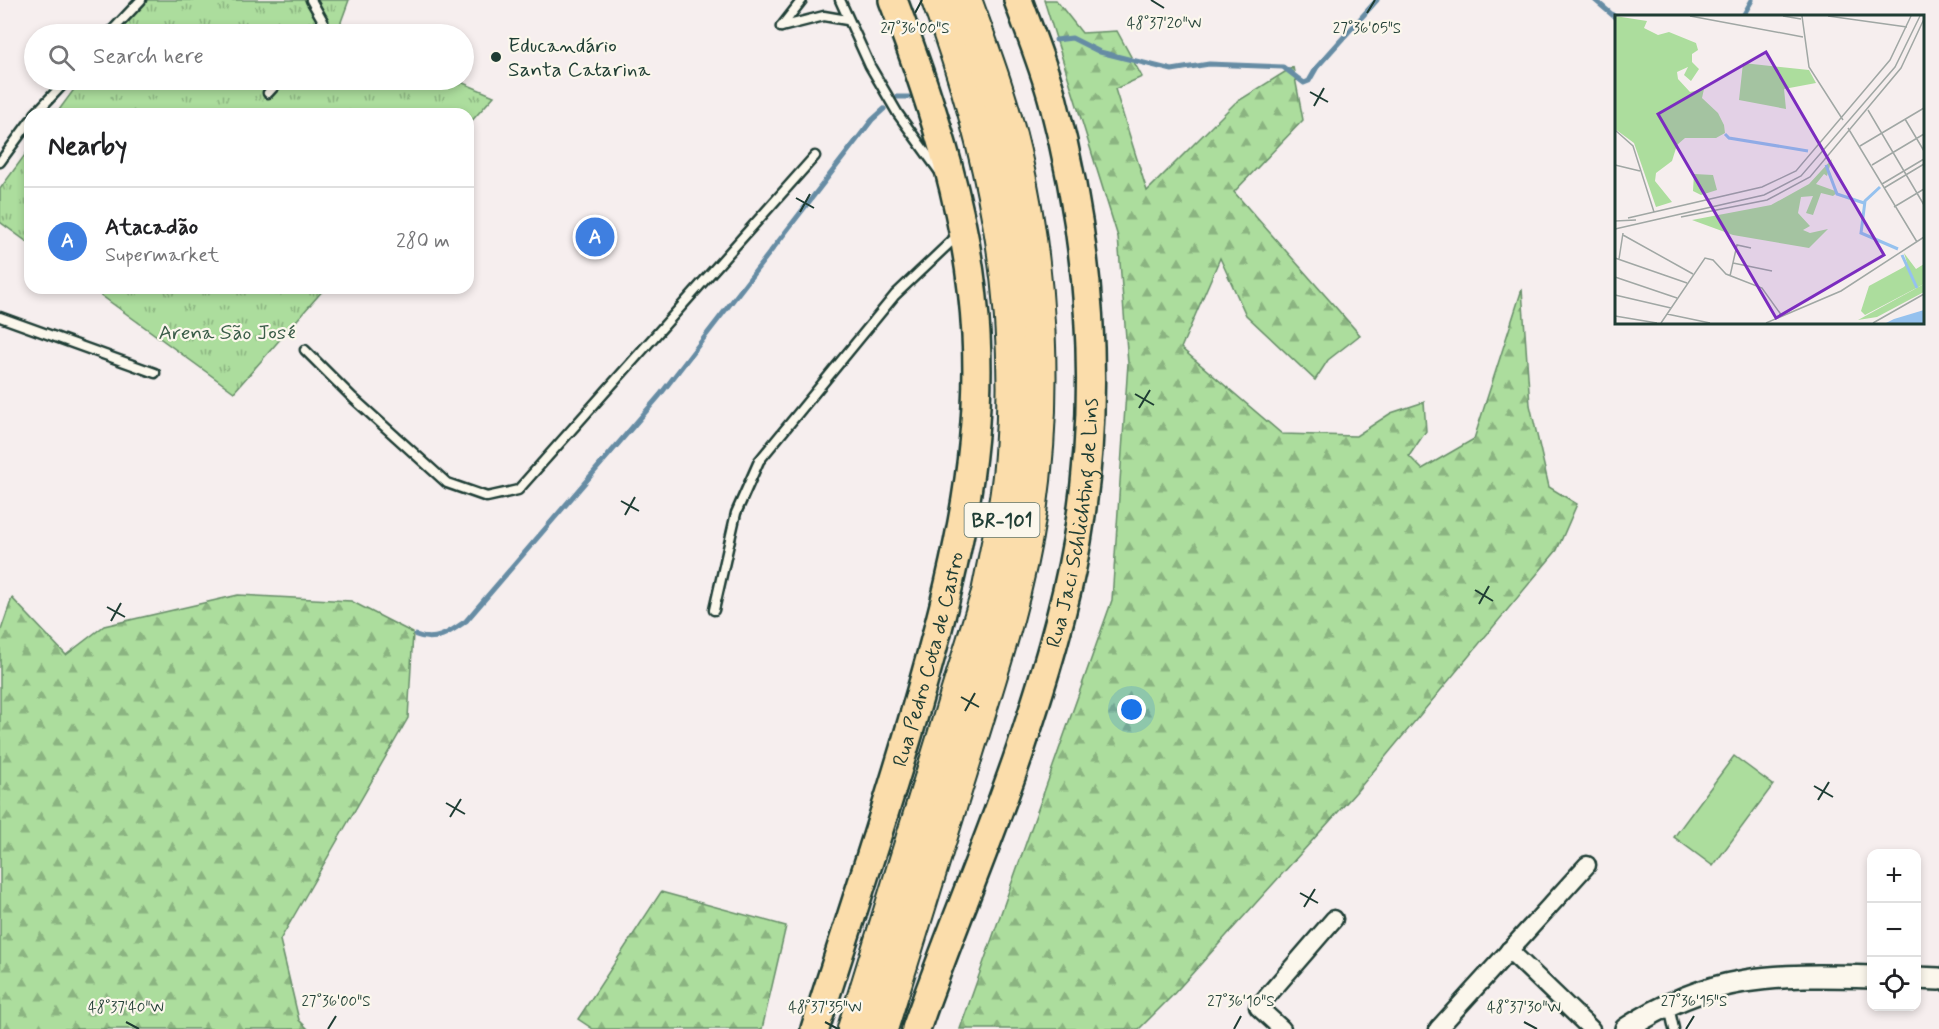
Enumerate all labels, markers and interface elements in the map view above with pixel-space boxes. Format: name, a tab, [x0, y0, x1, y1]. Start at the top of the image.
text: 48°37'20"W	[1127, 14, 1201, 34]
inset map	[1615, 15, 1924, 324]
text: 27°36'00"S	[881, 19, 949, 39]
text: 27°36'05"S	[1333, 19, 1401, 39]
search box	[24, 24, 474, 90]
place label: Educandário Santa Catarina	[508, 32, 651, 84]
icon: search	[45, 41, 78, 74]
text: Search here	[93, 43, 204, 71]
marker: Educandário Santa Catarina	[489, 50, 503, 64]
text: Nearby	[48, 130, 127, 164]
text: Atacadão	[105, 214, 198, 242]
pin: A	[576, 214, 614, 260]
text: A	[61, 228, 74, 255]
text: 280 m	[396, 228, 450, 255]
text: Supermarket	[105, 242, 219, 269]
park label: Arena São José	[158, 319, 296, 347]
street label: Rua Jaci Schlichting de Lins	[1040, 398, 1105, 651]
road number: BR-101	[964, 503, 1040, 537]
street label: Rua Pedro Cota de Castro	[886, 549, 971, 770]
your location	[1117, 695, 1146, 724]
map controls	[1867, 849, 1921, 1011]
button: +	[1867, 849, 1921, 903]
button: −	[1867, 903, 1921, 957]
button: locate	[1867, 957, 1921, 1011]
text: 27°36'00"S	[302, 992, 370, 1012]
text: 27°36'10"S	[1207, 992, 1275, 1012]
text: 27°36'15"S	[1661, 992, 1727, 1012]
text: 48°37'40"W	[88, 998, 164, 1018]
text: 48°37'35"W	[788, 998, 862, 1018]
text: 48°37'30"W	[1487, 998, 1561, 1018]

